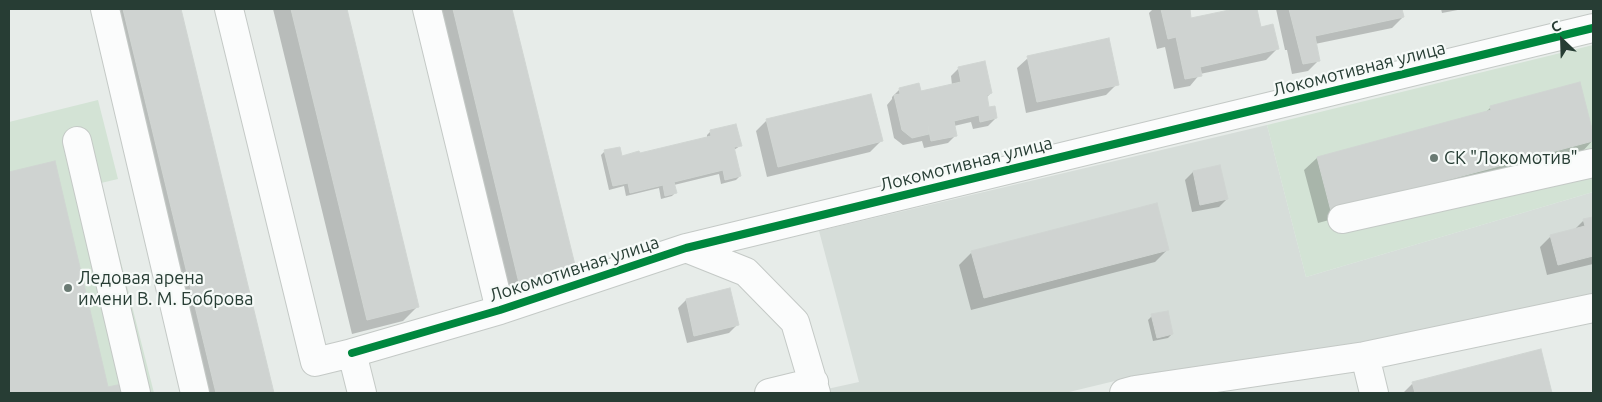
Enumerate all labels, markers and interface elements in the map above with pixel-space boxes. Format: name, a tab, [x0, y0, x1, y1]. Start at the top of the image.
north arrow	[1537, 15, 1587, 65]
text: С	[1549, 17, 1563, 35]
street label: Локомотивная улица	[1270, 37, 1448, 101]
street label: Локомотивная улица	[877, 132, 1055, 196]
place label: СК "Локомотив"	[1444, 147, 1578, 169]
marker: СК "Локомотив"	[1428, 152, 1440, 164]
street label: Локомотивная улица	[486, 231, 662, 307]
place label: Ледовая арена имени В. М. Боброва	[78, 267, 253, 310]
marker: Ледовая арена имени В. М. Боброва	[62, 282, 74, 294]

